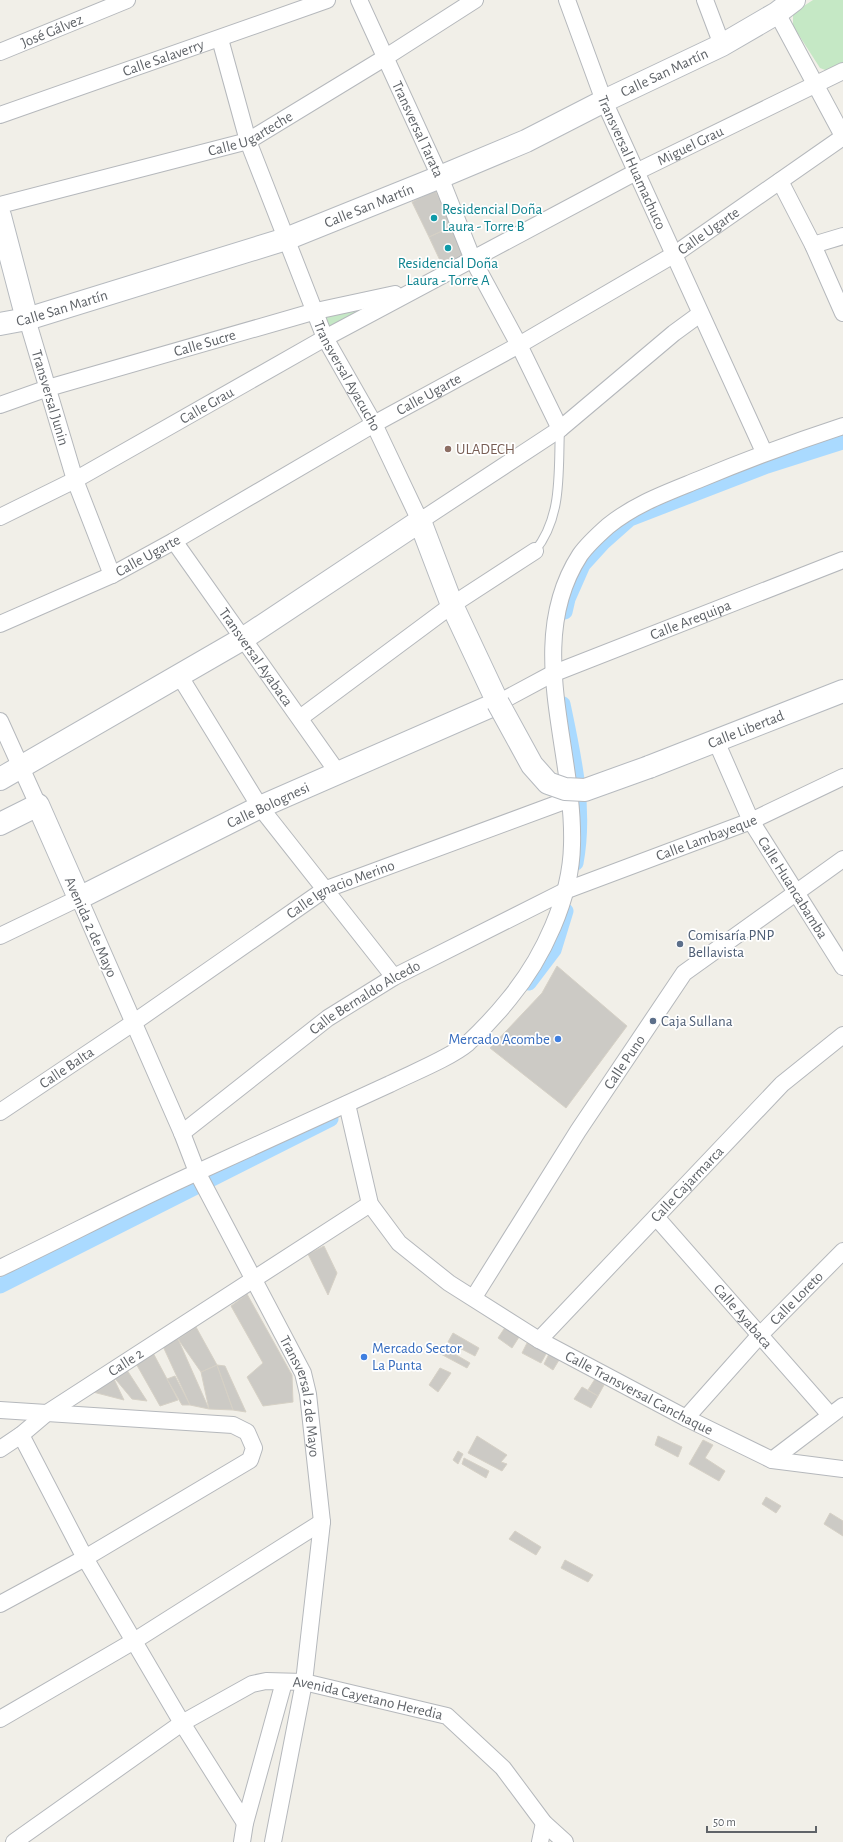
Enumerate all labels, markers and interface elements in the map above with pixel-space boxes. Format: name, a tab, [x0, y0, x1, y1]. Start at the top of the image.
street label: José Gálvez	[19, 12, 85, 51]
street label: Calle Salaverry	[121, 37, 207, 79]
street label: Calle San Martín	[618, 46, 710, 100]
street label: Transversal Tarata	[389, 79, 446, 180]
street label: Transversal Huamachuco	[595, 94, 669, 232]
street label: Calle Ugarteche	[207, 109, 296, 159]
street label: Miguel Grau	[655, 123, 726, 168]
street label: Calle San Martín	[322, 181, 416, 231]
place label: Residencial Doña Laura - Torre B	[442, 202, 542, 234]
street label: Calle Ugarte	[675, 205, 742, 258]
marker: Residencial Doña Laura - Torre B	[429, 213, 439, 223]
marker: Residencial Doña Laura - Torre A	[443, 243, 453, 253]
place label: Residencial Doña Laura - Torre A	[398, 256, 498, 288]
street label: Calle San Martín	[15, 288, 110, 329]
street label: Transversal Ayacucho	[311, 319, 383, 433]
street label: Calle Sucre	[172, 327, 238, 359]
street label: Transversal Junin	[29, 348, 71, 447]
street label: Calle Ugarte	[394, 371, 464, 418]
street label: Calle Grau	[177, 384, 237, 427]
place label: ULADECH	[456, 442, 515, 457]
marker: ULADECH	[443, 444, 453, 454]
street label: Calle Ugarte	[113, 532, 183, 580]
street label: Calle Arequipa	[648, 598, 733, 643]
street label: Transversal Ayabaca	[216, 605, 295, 709]
street label: Calle Libertad	[706, 708, 786, 751]
street label: Calle Bolognesi	[225, 780, 312, 831]
street label: Calle Lambayeque	[654, 812, 760, 864]
street label: Calle Huancabamba	[755, 834, 830, 942]
street label: Calle Ignacio Merino	[284, 858, 397, 922]
street label: Avenida 2 de Mayo	[62, 875, 119, 980]
place label: Comisaría PNP Bellavista	[688, 928, 775, 960]
marker: Comisaría PNP Bellavista	[675, 939, 685, 949]
street label: Calle Bernaldo Alcedo	[307, 958, 423, 1038]
place label: Caja Sullana	[661, 1014, 733, 1029]
marker: Caja Sullana	[648, 1016, 658, 1026]
place label: Mercado Acombe	[449, 1032, 550, 1047]
street label: Calle Puno	[601, 1032, 648, 1092]
marker: Mercado Acombe	[553, 1034, 563, 1044]
street label: Calle Balta	[37, 1044, 97, 1091]
street label: Calle Cajarmarca	[648, 1144, 727, 1225]
street label: Calle Loreto	[767, 1269, 826, 1328]
street label: Calle Ayabaca	[711, 1281, 775, 1352]
street label: Transversal 2 de Mayo	[277, 1333, 322, 1458]
place label: Mercado Sector La Punta	[372, 1341, 462, 1373]
street label: Calle 2	[106, 1346, 146, 1379]
street label: Calle Transversal Canchaque	[563, 1348, 715, 1438]
marker: Mercado Sector La Punta	[359, 1352, 369, 1362]
street label: Avenida Cayetano Heredia	[292, 1675, 444, 1723]
scale bar	[707, 1808, 816, 1834]
text: 50 m	[713, 1816, 736, 1828]

